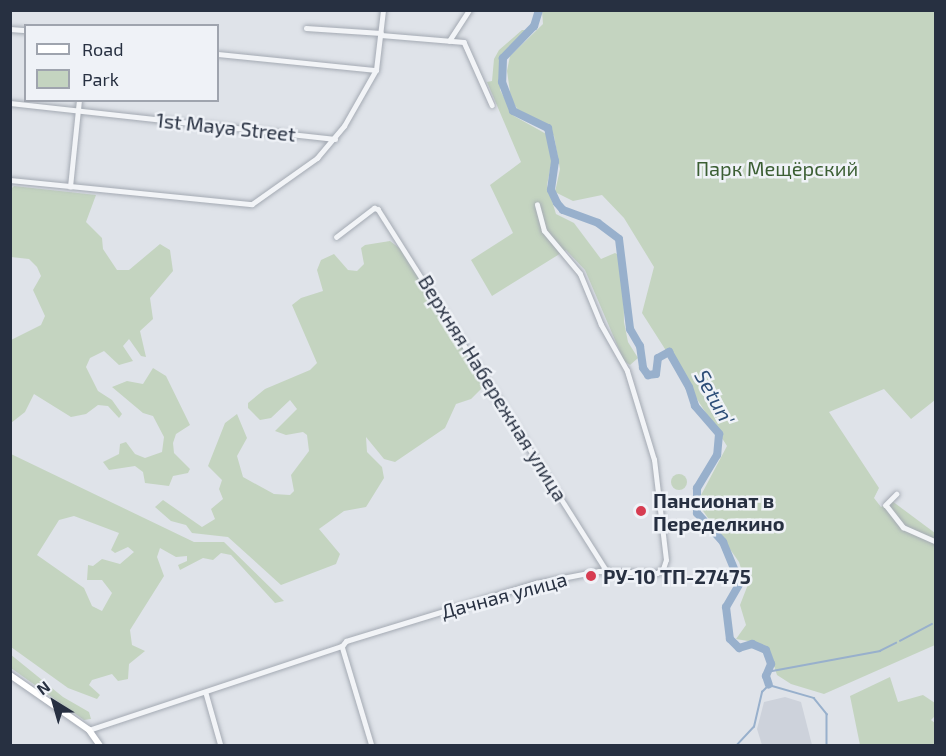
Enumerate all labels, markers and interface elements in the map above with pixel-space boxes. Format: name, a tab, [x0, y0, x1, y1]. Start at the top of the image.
legend	[24, 24, 219, 102]
text: Road	[82, 38, 123, 60]
text: Park	[82, 68, 119, 90]
street label: 1st Maya Street	[155, 108, 297, 146]
park label: Парк Мещёрский	[696, 156, 858, 180]
street label: Верхняя Набережная улица	[413, 271, 573, 505]
water label: Setun'	[690, 365, 740, 429]
place label: Пансионат в Переделкино	[653, 488, 784, 535]
marker: Пансионат в Переделкино	[634, 504, 648, 518]
place label: РУ-10 ТП-27475	[603, 564, 751, 588]
street label: Дачная улица	[438, 567, 570, 623]
marker: РУ-10 ТП-27475	[584, 569, 598, 583]
north arrow	[24, 672, 84, 732]
text: N	[33, 676, 53, 698]

